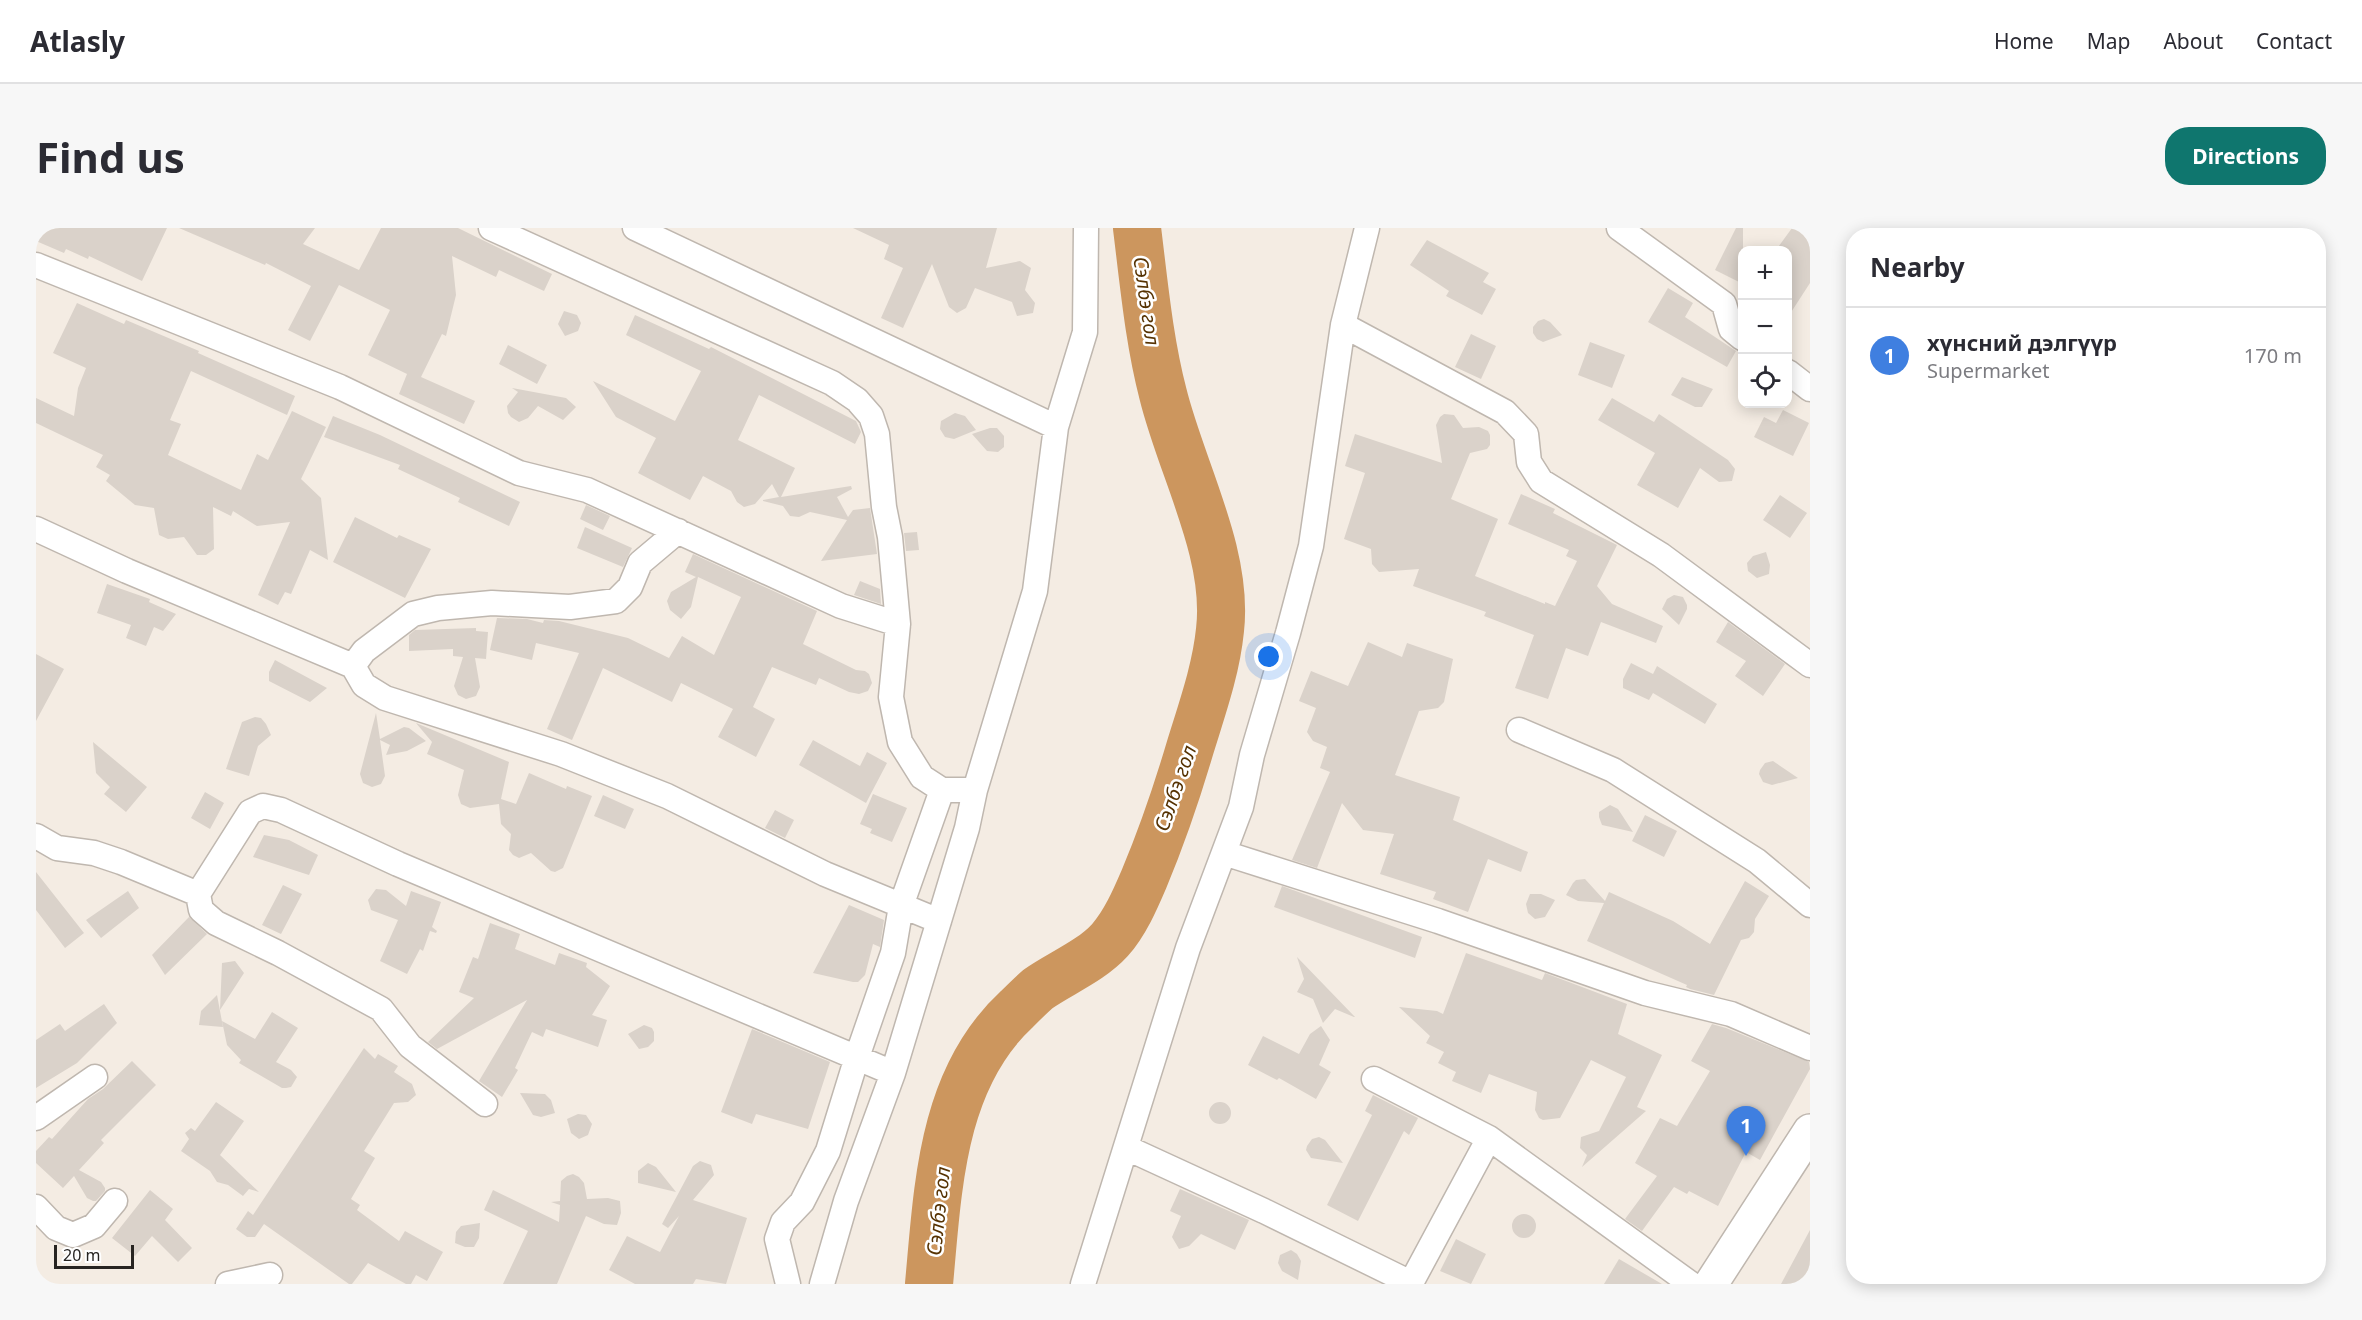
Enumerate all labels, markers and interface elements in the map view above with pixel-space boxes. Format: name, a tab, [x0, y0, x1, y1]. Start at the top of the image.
text: Atlasly	[30, 22, 125, 60]
text: Home	[1994, 27, 2054, 55]
text: Map	[2087, 27, 2130, 55]
text: About	[2163, 27, 2223, 55]
text: Contact	[2256, 27, 2332, 55]
button: Directions	[2165, 127, 2326, 185]
text: Find us	[36, 128, 185, 185]
map controls	[1738, 246, 1792, 408]
button: +	[1738, 246, 1792, 300]
text: Nearby	[1870, 249, 1965, 285]
water label: Сэлбэ гол	[1127, 255, 1167, 347]
button: −	[1738, 300, 1792, 354]
text: хүнсний дэлгүүр	[1927, 327, 2117, 357]
text: 1	[1884, 342, 1895, 369]
text: 170 m	[2244, 342, 2302, 369]
button: locate	[1738, 354, 1792, 408]
text: Supermarket	[1927, 357, 2050, 384]
your location	[1254, 642, 1283, 671]
water label: Сэлбэ гол	[1148, 741, 1202, 835]
pin: 1	[1726, 1106, 1766, 1156]
water label: Сэлбэ гол	[920, 1165, 956, 1257]
scale bar	[54, 1242, 134, 1270]
text: 20 m	[63, 1244, 100, 1266]

